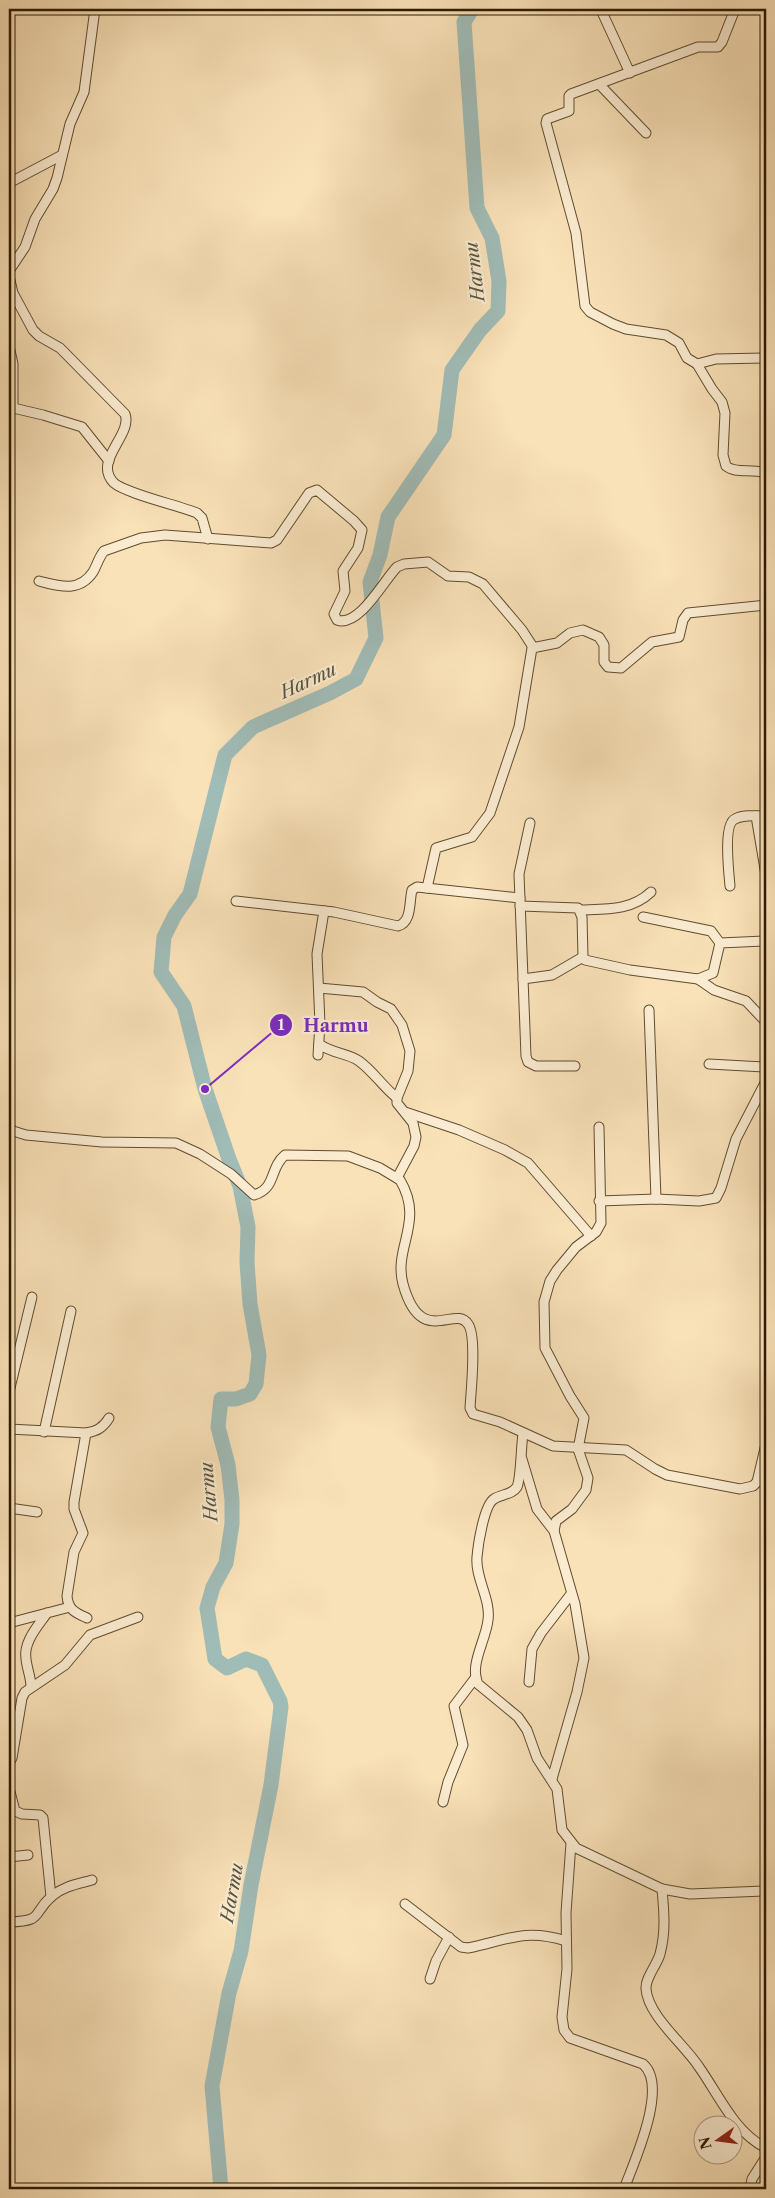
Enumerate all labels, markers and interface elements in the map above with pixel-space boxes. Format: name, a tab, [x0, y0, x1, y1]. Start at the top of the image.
water label: Harmu	[460, 240, 490, 305]
water label: Harmu	[274, 658, 340, 704]
callout: Harmu	[268, 1009, 379, 1042]
text: 1	[278, 1015, 285, 1034]
text: Harmu	[303, 1015, 369, 1037]
water label: Harmu	[195, 1461, 223, 1525]
water label: Harmu	[216, 1861, 248, 1926]
north arrow	[692, 2116, 742, 2166]
text: N	[695, 2135, 716, 2151]

